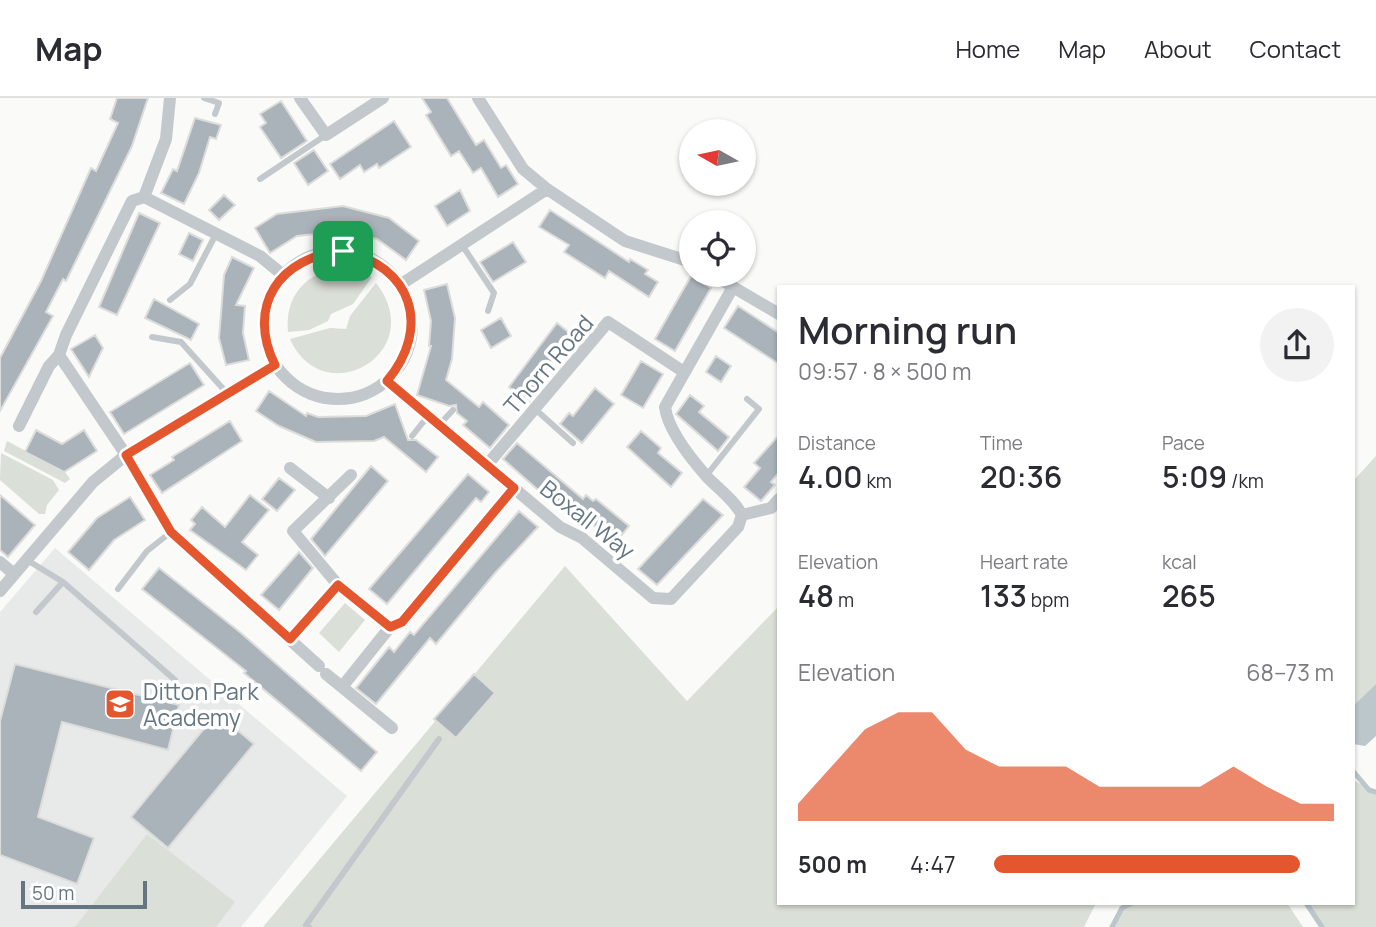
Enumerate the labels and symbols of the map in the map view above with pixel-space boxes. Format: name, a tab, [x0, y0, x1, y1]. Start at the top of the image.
north arrow	[679, 119, 756, 196]
pin	[313, 221, 373, 281]
street label: Thorn Road	[496, 307, 600, 421]
street label: Boxall Way	[534, 472, 642, 566]
place label: Ditton Park Academy	[143, 675, 259, 733]
school or university icon: Ditton Park Academy	[103, 687, 137, 721]
scale bar	[21, 878, 147, 910]

